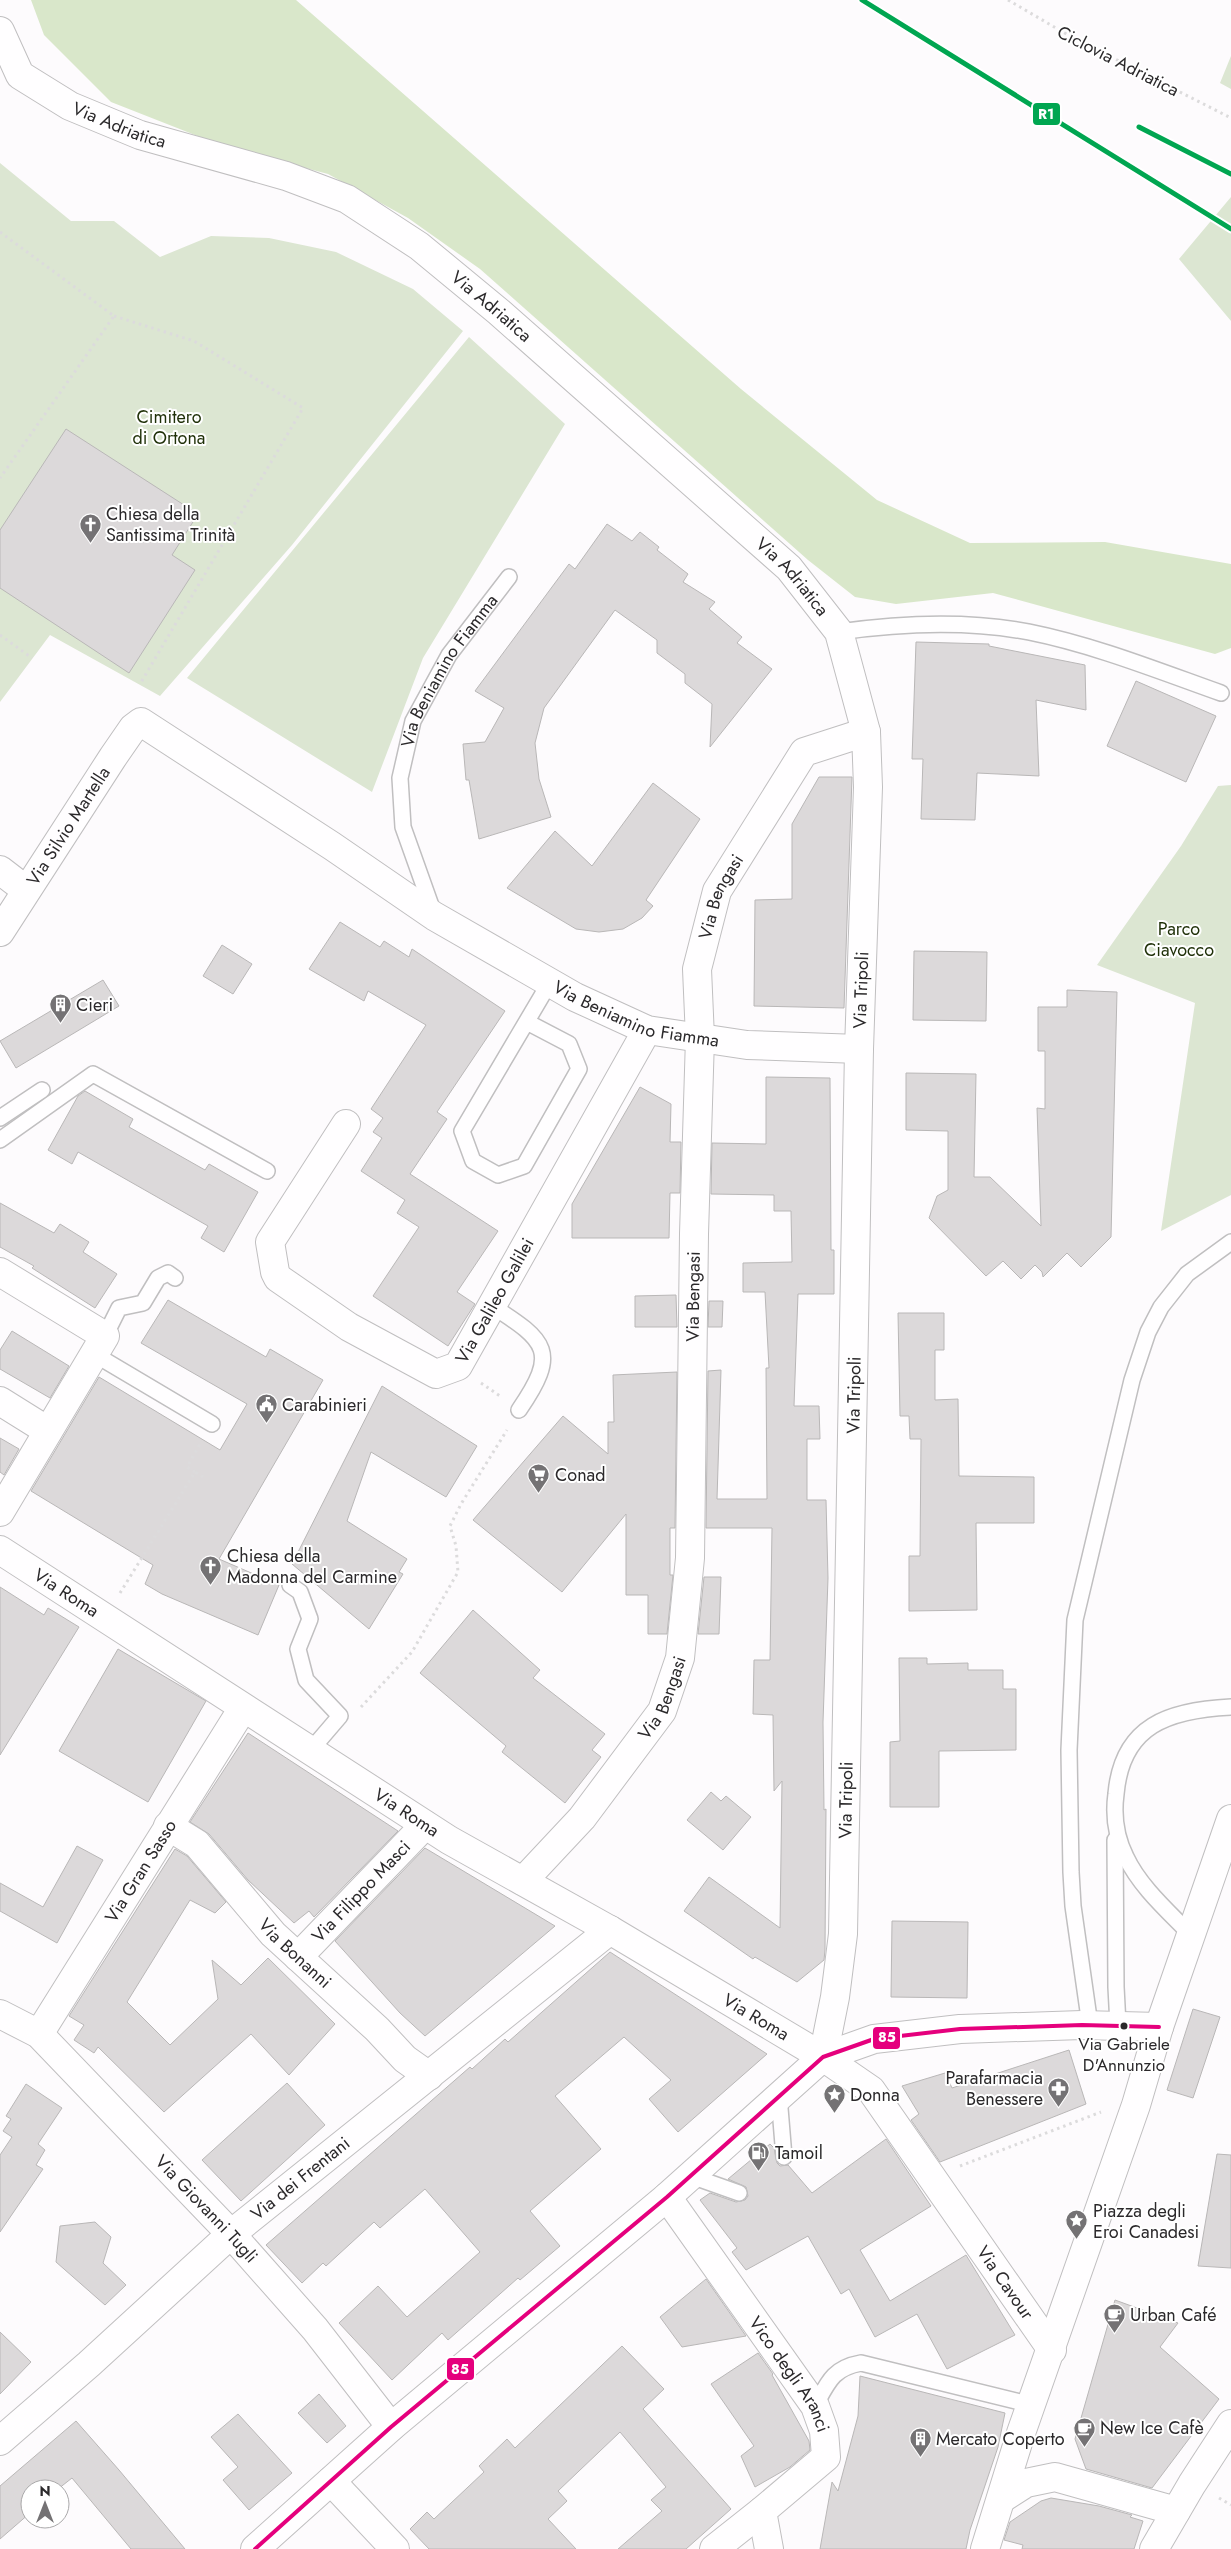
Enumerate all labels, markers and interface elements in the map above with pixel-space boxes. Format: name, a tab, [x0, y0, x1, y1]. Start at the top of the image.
street label: Ciclovia Adriatica	[1052, 19, 1184, 103]
street label: Via Adriatica	[68, 95, 169, 155]
line badge: R1	[1032, 102, 1061, 126]
text: R1	[1038, 104, 1054, 124]
street label: Via Adriatica	[445, 265, 537, 348]
park label: Cimitero di Ortona	[133, 404, 206, 451]
place label: Chiesa della Santissima Trinità	[106, 501, 235, 548]
church icon: Chiesa della Santissima Trinità	[78, 512, 102, 543]
street label: Via Adriatica	[750, 531, 835, 622]
street label: Via Beniamino Fiamma	[394, 589, 504, 750]
street label: Via Silvio Martella	[20, 761, 116, 891]
street label: Via Bengasi	[692, 849, 750, 942]
park label: Parco Ciavocco	[1144, 916, 1214, 963]
street label: Via Tripoli	[847, 951, 875, 1029]
street label: Via Beniamino Fiamma	[548, 974, 721, 1054]
place label: Cieri	[76, 992, 113, 1018]
building icon: Cieri	[48, 993, 72, 1024]
street label: Via Galileo Galilei	[449, 1233, 540, 1368]
street label: Via Bengasi	[680, 1251, 707, 1342]
street label: Via Tripoli	[840, 1356, 868, 1434]
place label: Carabinieri	[282, 1392, 367, 1418]
public building icon: Carabinieri	[254, 1393, 278, 1424]
place label: Conad	[555, 1462, 606, 1488]
supermarket icon: Conad	[527, 1463, 551, 1494]
place label: Chiesa della Madonna del Carmine	[227, 1543, 397, 1590]
church icon: Chiesa della Madonna del Carmine	[199, 1554, 223, 1585]
street label: Via Roma	[29, 1562, 104, 1624]
street label: Via Bengasi	[632, 1653, 693, 1745]
street label: Via Tripoli	[832, 1761, 860, 1839]
street label: Via Roma	[369, 1782, 444, 1843]
street label: Via Gran Sasso	[99, 1815, 183, 1928]
street label: Via Filippo Masci	[306, 1835, 416, 1948]
street label: Via Bonanni	[252, 1913, 337, 1994]
street label: Via Roma	[718, 1987, 794, 2047]
marker: Via Gabriele D'Annunzio	[1119, 2021, 1129, 2031]
line badge: 85	[872, 2026, 901, 2050]
text: 85	[878, 2027, 896, 2047]
place label: Via Gabriele D'Annunzio	[1078, 2032, 1170, 2077]
place label: Parafarmacia Benessere	[946, 2065, 1043, 2112]
pharmacy icon: Parafarmacia Benessere	[1047, 2076, 1071, 2107]
place label: Donna	[850, 2082, 900, 2108]
place icon: Donna	[822, 2083, 846, 2114]
street label: Via dei Frentani	[245, 2131, 355, 2226]
place label: Tamoil	[775, 2140, 823, 2166]
fuel station icon: Tamoil	[747, 2141, 771, 2172]
street label: Via Giovanni Tugli	[149, 2149, 264, 2269]
place label: Piazza degli Eroi Canadesi	[1093, 2198, 1199, 2245]
place icon: Piazza degli Eroi Canadesi	[1065, 2209, 1089, 2240]
street label: Via Cavour	[970, 2241, 1040, 2326]
place label: Urban Café	[1130, 2302, 1217, 2328]
cafe icon: Urban Café	[1102, 2303, 1126, 2334]
street label: Vico degli Aranci	[743, 2311, 836, 2436]
line badge: 85	[446, 2357, 475, 2381]
text: 85	[451, 2359, 469, 2379]
place label: New Ice Cafè	[1100, 2415, 1204, 2441]
cafe icon: New Ice Cafè	[1072, 2416, 1096, 2447]
place label: Mercato Coperto	[936, 2426, 1065, 2452]
building icon: Mercato Coperto	[908, 2427, 932, 2458]
north arrow	[20, 2479, 70, 2529]
text: N	[39, 2481, 51, 2501]

